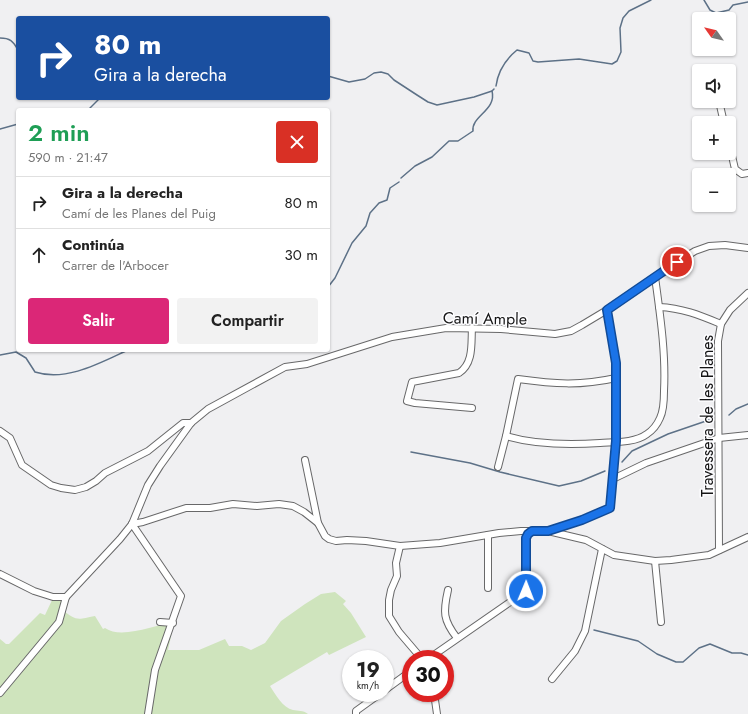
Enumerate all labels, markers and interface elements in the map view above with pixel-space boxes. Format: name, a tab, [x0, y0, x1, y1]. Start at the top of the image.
north arrow	[692, 12, 736, 56]
map controls	[692, 12, 736, 212]
text: 80 m	[94, 24, 161, 65]
icon: right	[28, 32, 80, 84]
text: Gira a la derecha	[94, 62, 227, 88]
button: sound	[692, 64, 736, 108]
text: 2 min	[28, 115, 90, 150]
button: +	[692, 116, 736, 160]
button: close	[276, 121, 318, 163]
text: 590 m · 21:47	[28, 148, 108, 167]
button: −	[692, 168, 736, 212]
text: Gira a la derecha	[62, 182, 183, 204]
icon: right	[28, 192, 50, 214]
text: 80 m	[285, 192, 318, 214]
text: Camí de les Planes del Puig	[62, 204, 216, 223]
text: Continúa	[62, 234, 124, 256]
icon: ahead	[28, 244, 50, 266]
text: 30 m	[285, 244, 318, 266]
pin	[660, 245, 694, 279]
icon: arrive	[666, 251, 688, 273]
text: Carrer de l'Arbocer	[62, 256, 169, 275]
button: Salir	[28, 298, 169, 344]
button: Compartir	[177, 298, 318, 344]
street label: Camí Ample	[443, 306, 527, 331]
street label: Travessera de les Planes	[696, 335, 719, 497]
position arrow	[505, 570, 547, 612]
speed limit sign: 30	[402, 650, 454, 702]
text: 19	[356, 656, 380, 685]
text: km/h	[357, 678, 379, 693]

